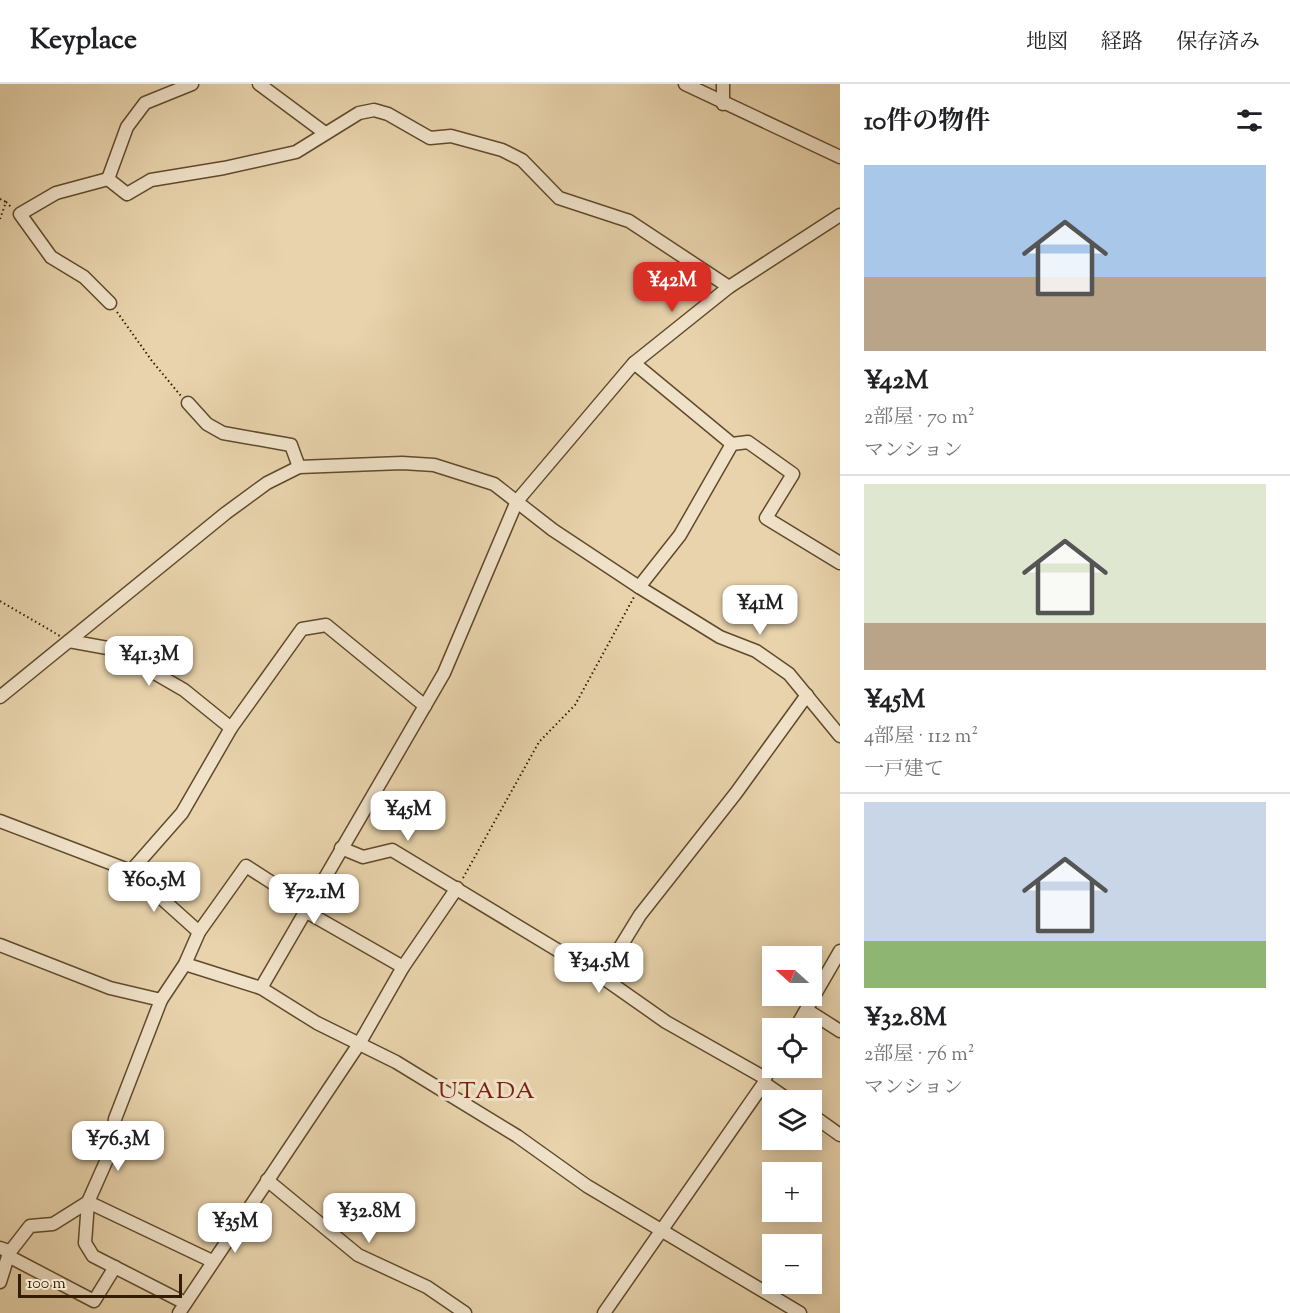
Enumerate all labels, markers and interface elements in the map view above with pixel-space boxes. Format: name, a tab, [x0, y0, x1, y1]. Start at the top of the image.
text: Keyplace	[30, 21, 137, 61]
text: 地図	[1026, 28, 1068, 58]
text: 経路	[1101, 28, 1143, 58]
text: 保存済み	[1176, 28, 1260, 58]
text: 10件の物件	[864, 104, 990, 141]
icon: filters	[1233, 104, 1266, 137]
icon: home	[1011, 204, 1119, 312]
pin: ¥42M	[636, 262, 708, 313]
text: ¥42M	[647, 267, 697, 296]
text: ¥42M	[864, 363, 928, 400]
text: 2部屋 · 70 m²	[864, 404, 975, 433]
text: マンション	[864, 437, 963, 466]
icon: home	[1011, 523, 1119, 631]
pin: ¥41M	[724, 585, 796, 636]
text: ¥41M	[737, 590, 783, 619]
pin: ¥41.3M	[100, 636, 198, 687]
text: ¥41.3M	[119, 641, 179, 670]
text: ¥45M	[864, 682, 925, 719]
text: 4部屋 · 112 m²	[864, 723, 978, 752]
text: 一戸建て	[864, 756, 944, 785]
pin: ¥45M	[372, 791, 444, 842]
text: ¥45M	[385, 796, 432, 825]
icon: home	[1011, 841, 1119, 949]
pin: ¥60.5M	[105, 862, 203, 913]
text: ¥60.5M	[122, 867, 186, 896]
pin: ¥72.1M	[265, 874, 363, 925]
text: ¥72.1M	[283, 879, 345, 908]
pin: ¥34.5M	[550, 943, 648, 994]
north arrow	[762, 946, 822, 1006]
map controls	[762, 946, 822, 1294]
text: ¥34.5M	[568, 948, 630, 977]
text: ¥32.8M	[864, 1000, 947, 1037]
button: locate	[762, 1018, 822, 1078]
text: 2部屋 · 76 m²	[864, 1041, 974, 1070]
text: マンション	[864, 1074, 963, 1103]
district label: UTADA	[438, 1075, 536, 1109]
button: layers	[762, 1090, 822, 1150]
pin: ¥76.3M	[69, 1121, 167, 1172]
text: ¥76.3M	[86, 1126, 150, 1155]
button: +	[762, 1162, 822, 1222]
pin: ¥32.8M	[320, 1193, 418, 1244]
text: ¥32.8M	[337, 1198, 401, 1227]
pin: ¥35M	[199, 1203, 271, 1254]
text: ¥35M	[212, 1208, 258, 1237]
button: −	[762, 1234, 822, 1294]
scale bar	[18, 1271, 182, 1298]
text: 100 m	[27, 1273, 66, 1296]

